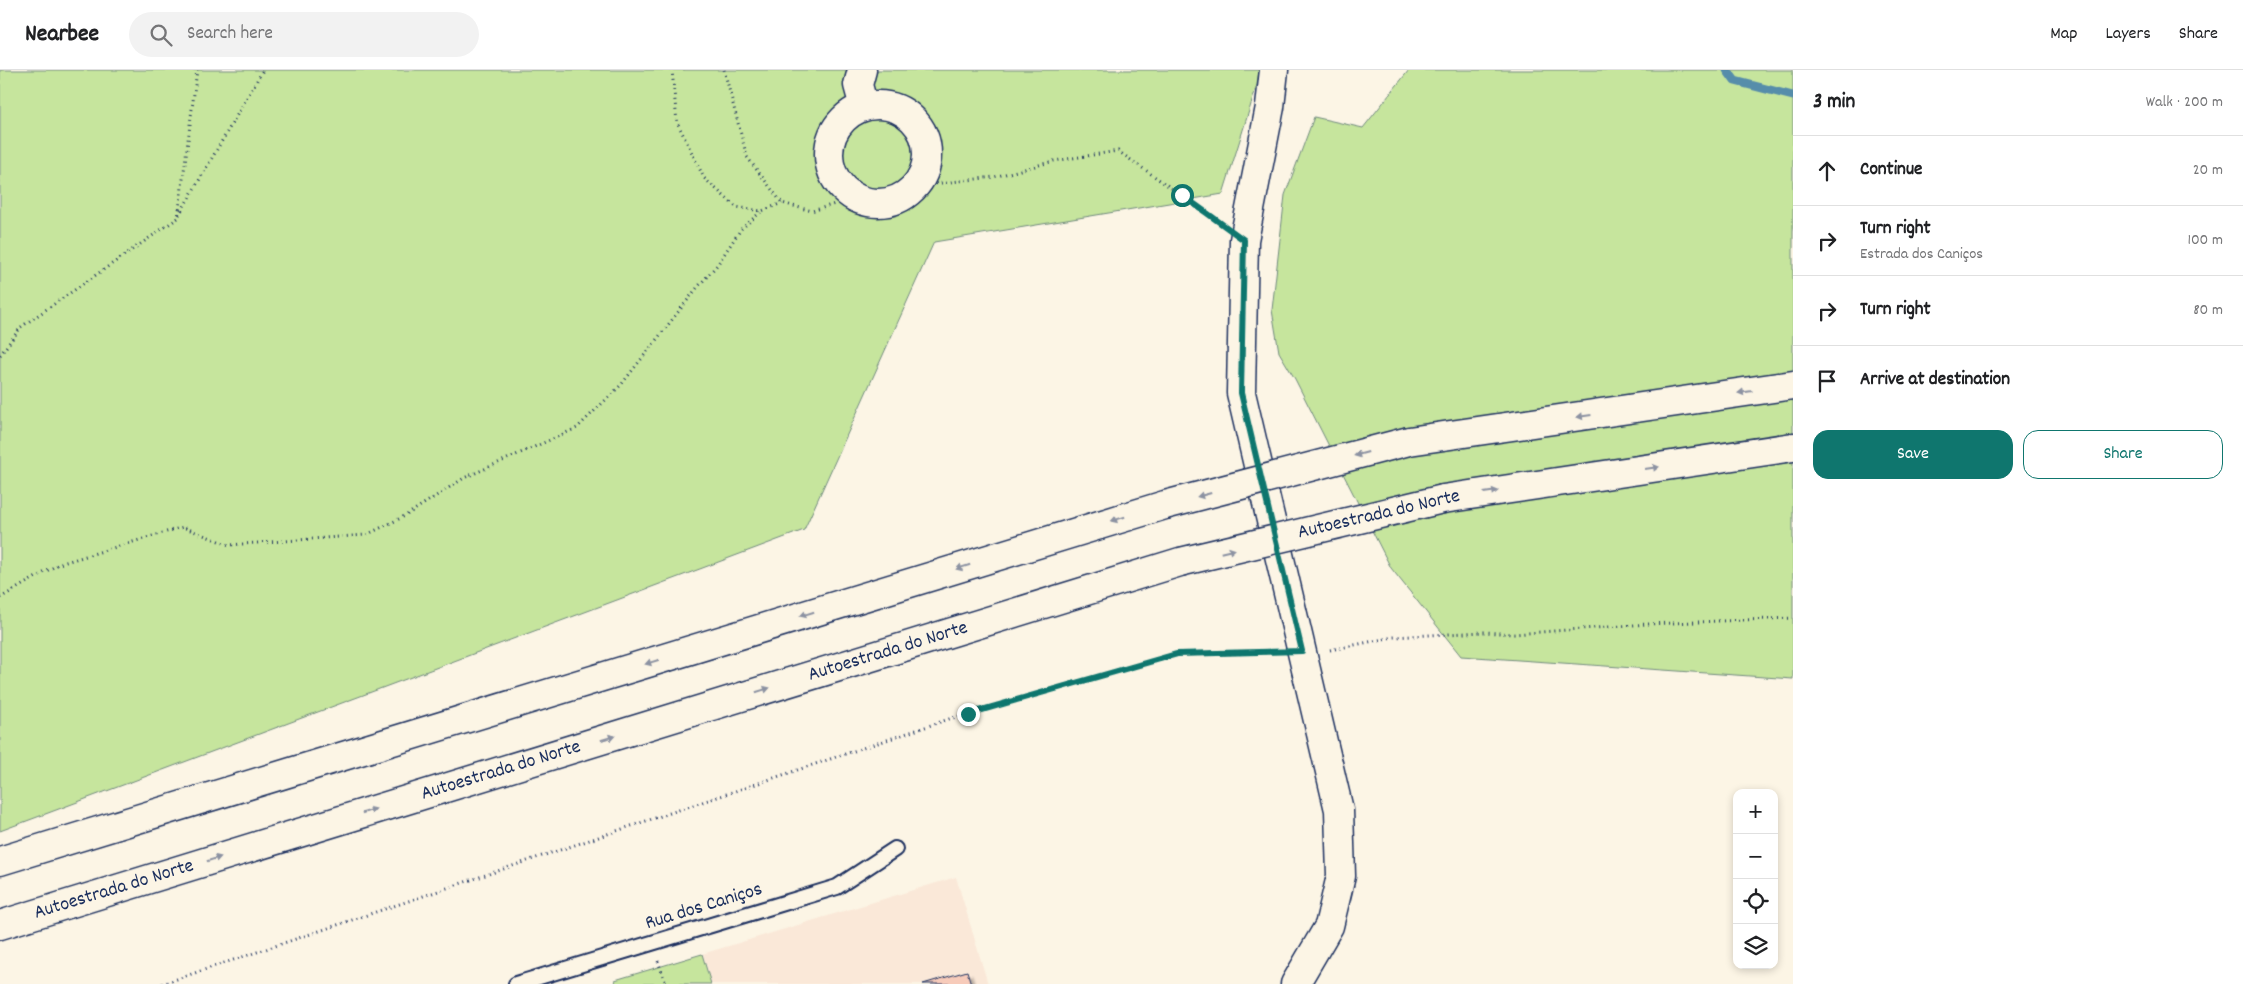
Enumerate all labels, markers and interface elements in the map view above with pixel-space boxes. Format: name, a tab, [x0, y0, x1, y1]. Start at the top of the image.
search box	[129, 12, 479, 57]
text: Nearbee	[25, 18, 99, 52]
icon: search	[147, 21, 175, 49]
text: Search here	[187, 21, 273, 48]
text: Map	[2050, 22, 2077, 47]
text: Layers	[2105, 22, 2151, 47]
text: Share	[2179, 22, 2218, 47]
text: 3 min	[1813, 88, 1855, 118]
text: Walk · 200 m	[2146, 91, 2223, 114]
icon: ahead	[1813, 157, 1841, 185]
text: Continue	[1860, 157, 1922, 184]
text: 20 m	[2193, 159, 2223, 182]
route start	[1171, 184, 1194, 207]
text: Turn right	[1860, 216, 1931, 243]
icon: right	[1813, 227, 1841, 255]
text: 100 m	[2187, 229, 2223, 252]
text: Estrada dos Caniços	[1860, 243, 1983, 266]
icon: right	[1813, 297, 1841, 325]
text: Turn right	[1860, 297, 1931, 324]
text: 80 m	[2193, 299, 2223, 322]
icon: arrive	[1813, 367, 1841, 395]
text: Arrive at destination	[1860, 367, 2010, 394]
one-way arrow	[1736, 388, 1752, 396]
one-way arrow	[1576, 412, 1592, 420]
button: Save	[1813, 430, 2013, 479]
button: Share	[2023, 430, 2223, 479]
one-way arrow	[1354, 450, 1369, 458]
one-way arrow	[1644, 464, 1660, 472]
street label: Autoestrada do Norte	[1295, 483, 1463, 547]
one-way arrow	[1483, 488, 1499, 496]
one-way arrow	[1197, 491, 1212, 499]
one-way arrow	[1110, 516, 1125, 524]
one-way arrow	[1220, 546, 1235, 554]
one-way arrow	[955, 563, 970, 571]
one-way arrow	[800, 611, 815, 619]
street label: Autoestrada do Norte	[805, 614, 972, 690]
one-way arrow	[644, 658, 659, 666]
one-way arrow	[756, 686, 771, 694]
route end	[957, 703, 980, 726]
street label: Autoestrada do Norte	[418, 733, 585, 809]
one-way arrow	[601, 733, 616, 741]
map controls	[1733, 789, 1778, 969]
button: +	[1733, 789, 1778, 834]
one-way arrow	[362, 807, 377, 815]
button: −	[1733, 834, 1778, 879]
street label: Autoestrada do Norte	[31, 852, 198, 928]
one-way arrow	[206, 855, 221, 863]
street label: Rua dos Caniços	[642, 876, 766, 938]
button: locate	[1733, 879, 1778, 924]
button: layers	[1733, 924, 1778, 969]

